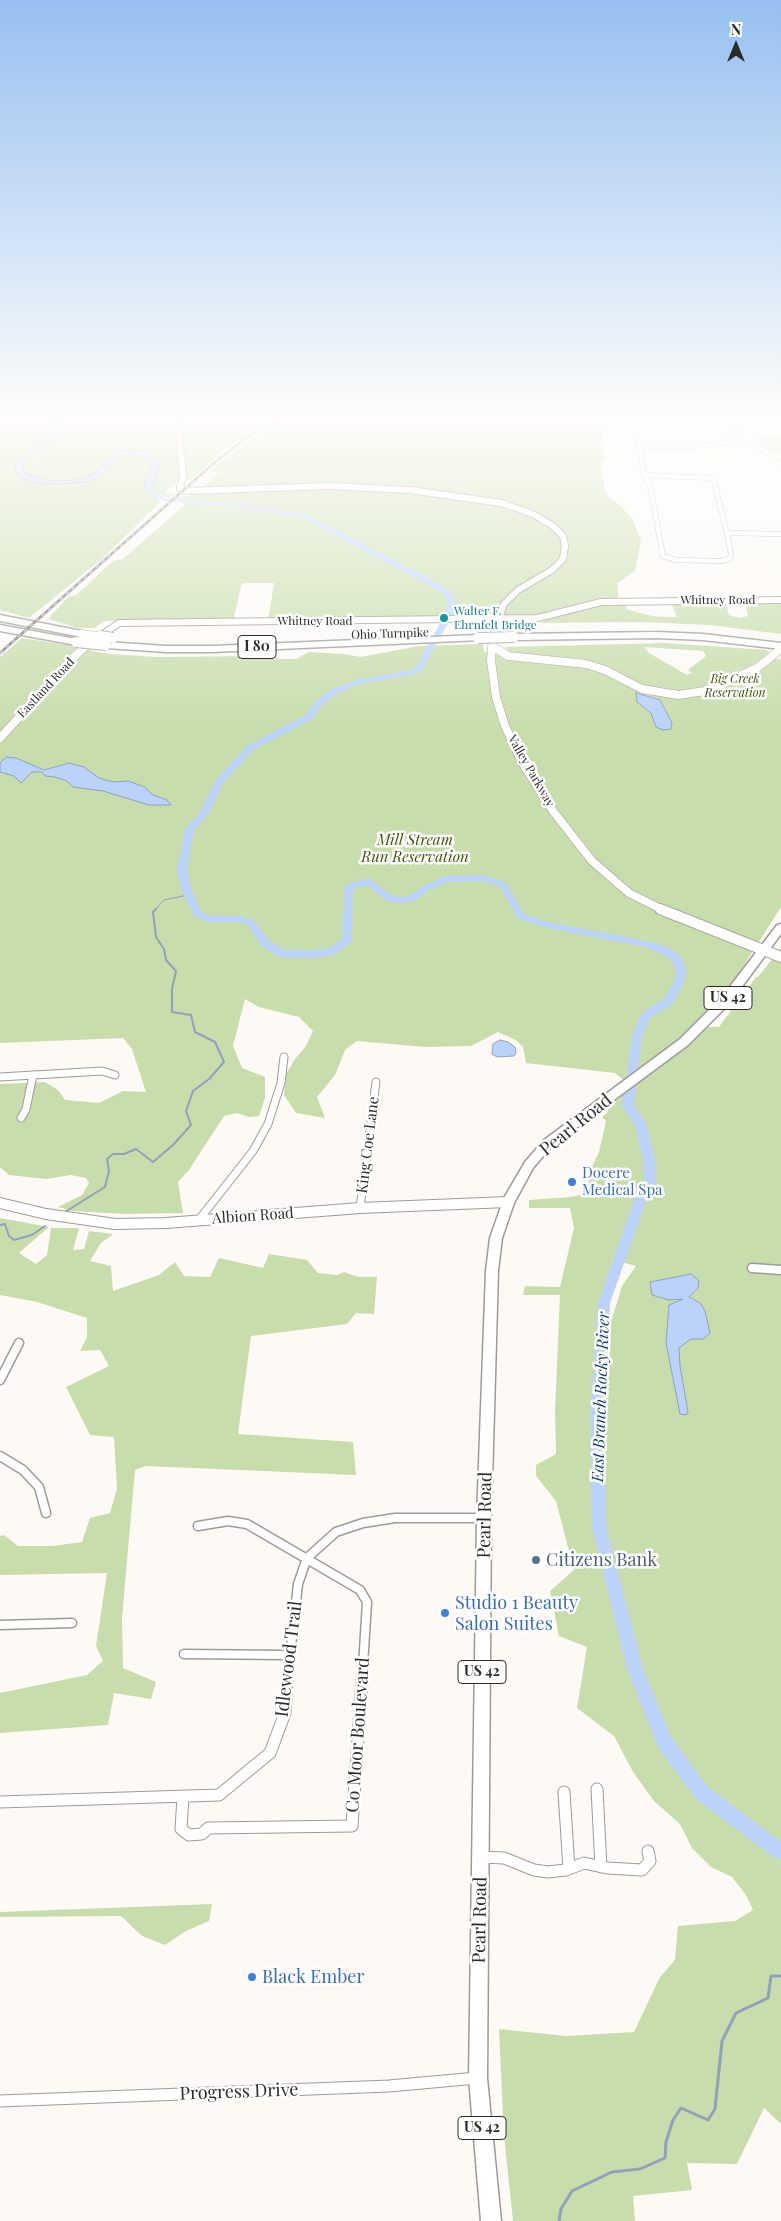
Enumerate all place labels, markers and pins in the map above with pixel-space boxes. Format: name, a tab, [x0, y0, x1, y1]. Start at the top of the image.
place label: Walter F. Ehrnfelt Bridge	[454, 604, 537, 632]
marker: Walter F. Ehrnfelt Bridge	[438, 612, 450, 624]
place label: Docere Medical Spa	[582, 1164, 663, 1199]
marker: Docere Medical Spa	[566, 1176, 578, 1188]
place label: Citizens Bank	[546, 1549, 657, 1571]
marker: Citizens Bank	[530, 1554, 542, 1566]
place label: Studio 1 Beauty Salon Suites	[455, 1592, 578, 1635]
marker: Studio 1 Beauty Salon Suites	[439, 1607, 451, 1619]
place label: Black Ember	[262, 1966, 364, 1988]
marker: Black Ember	[246, 1971, 258, 1983]

